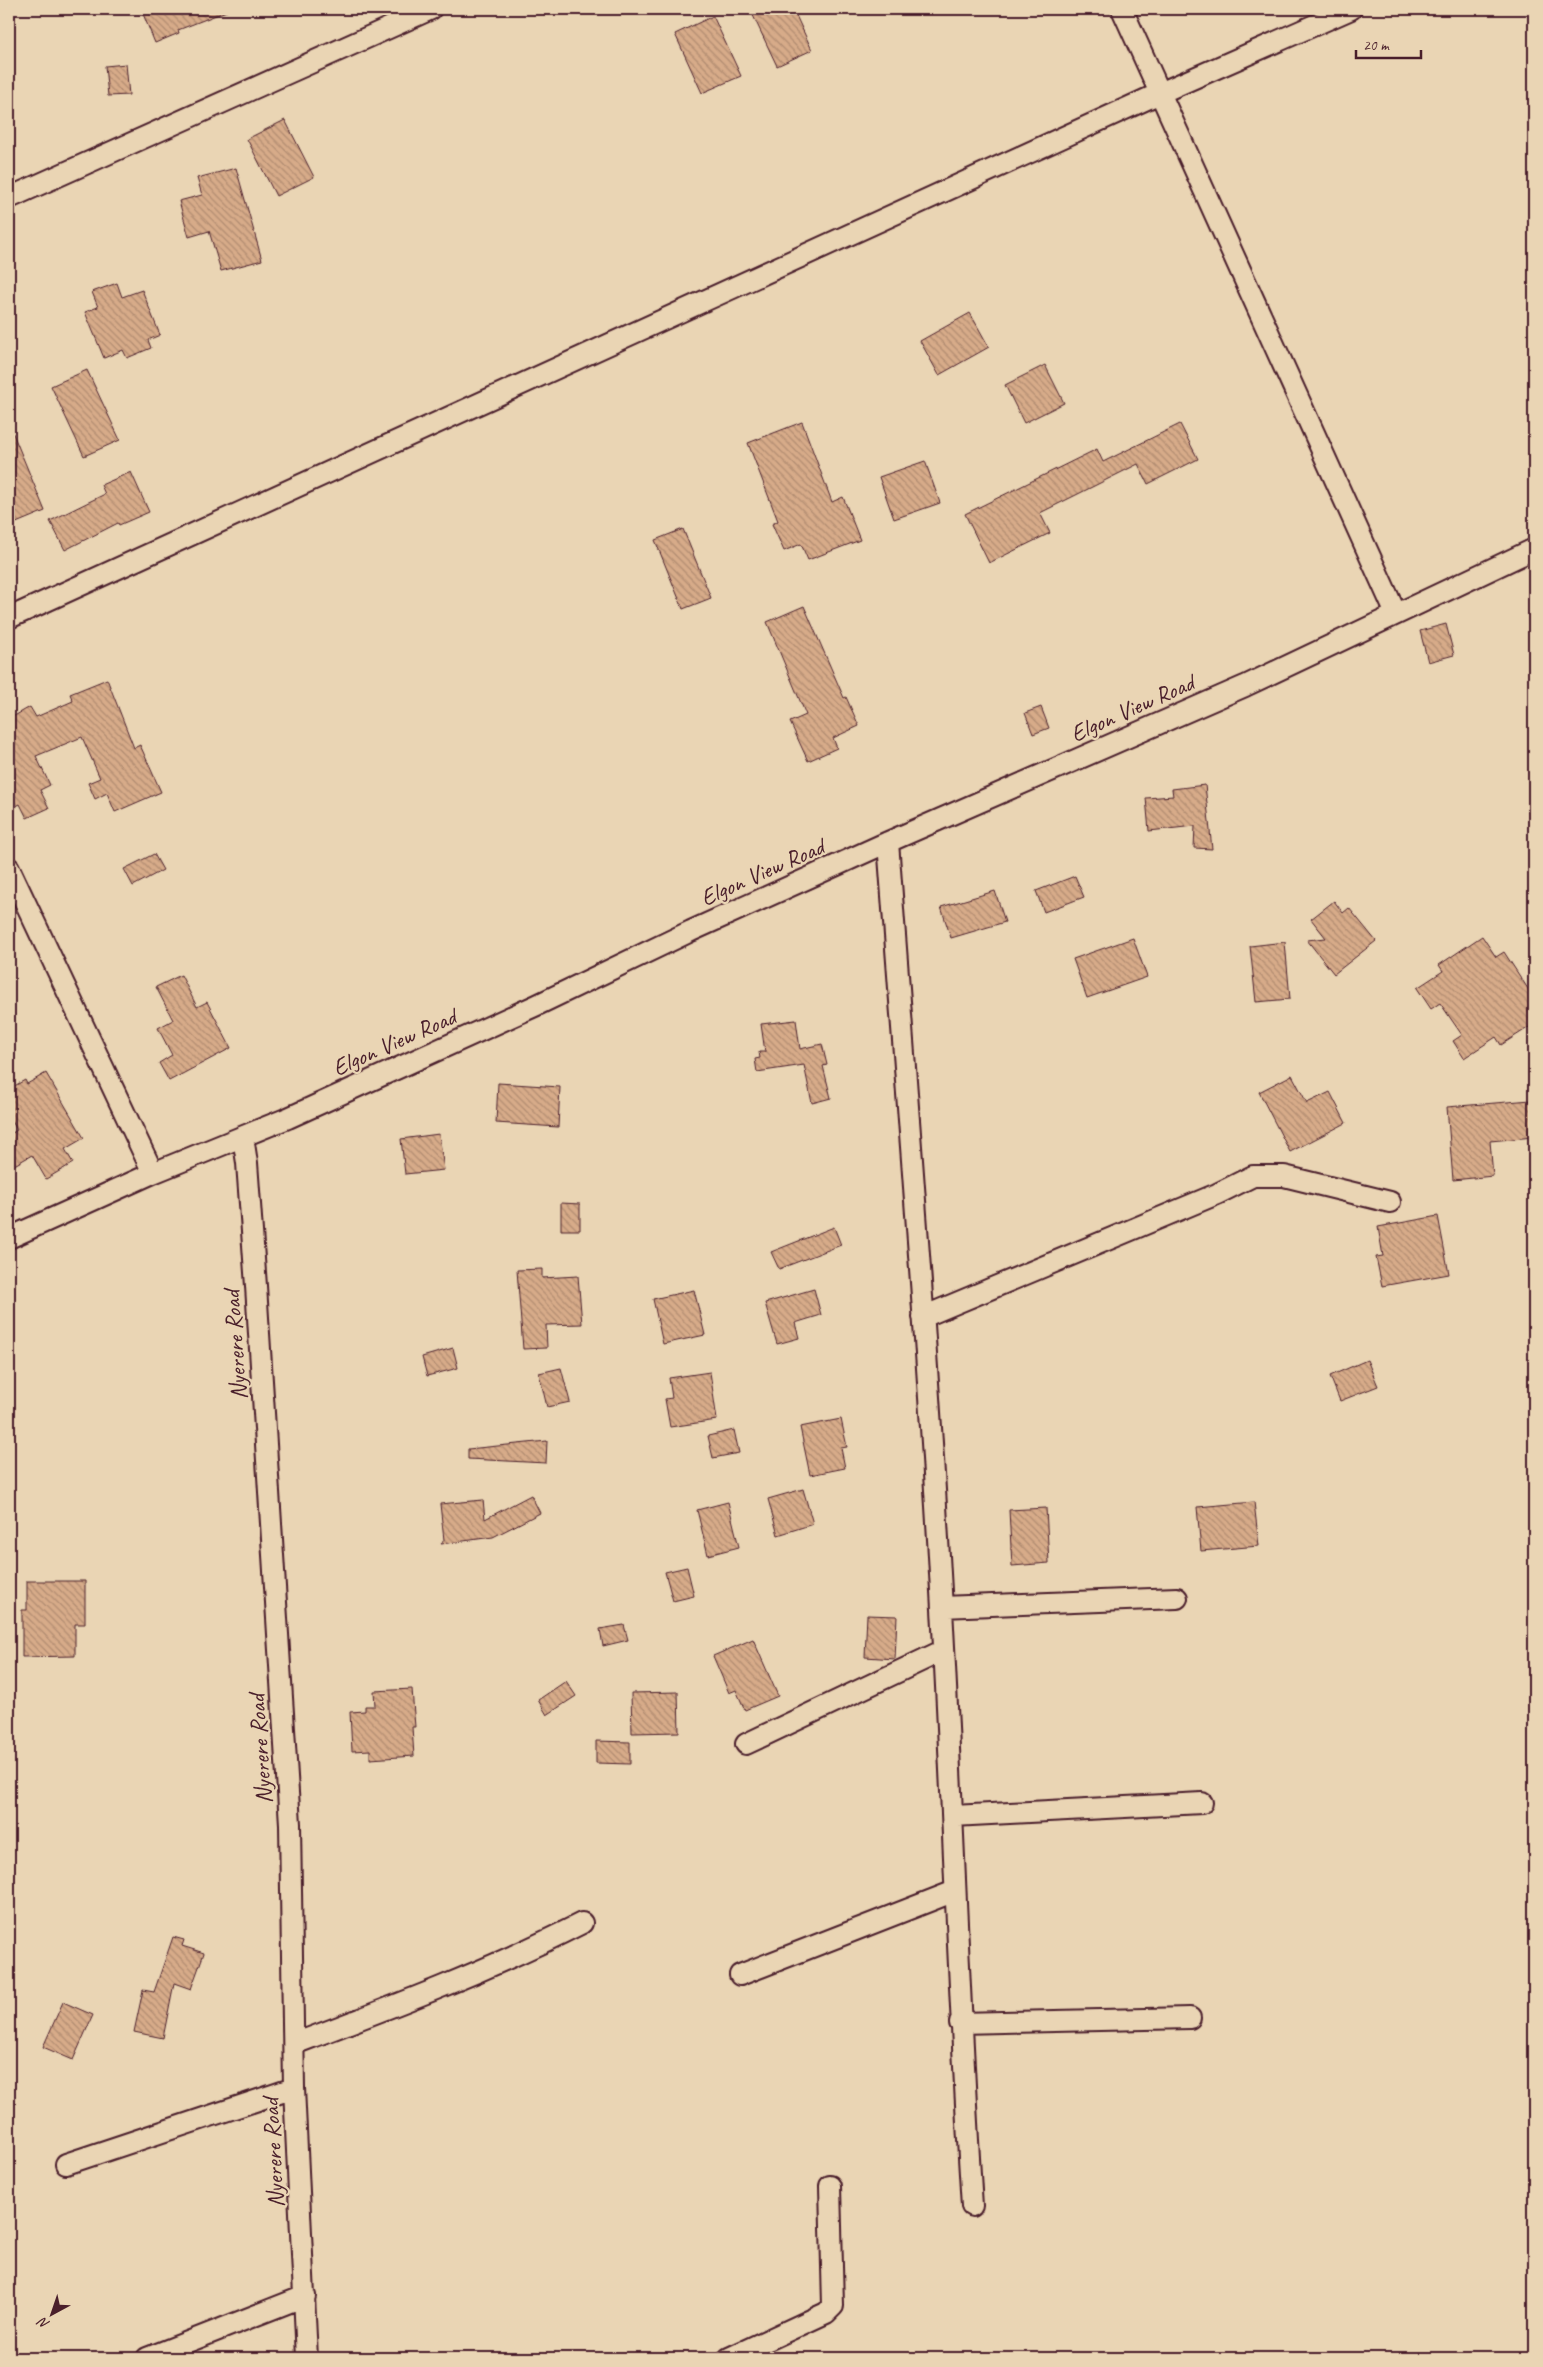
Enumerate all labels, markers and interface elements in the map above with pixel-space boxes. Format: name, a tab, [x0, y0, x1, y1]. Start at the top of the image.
scale bar	[1356, 28, 1420, 60]
text: 20 m	[1363, 36, 1390, 55]
street label: Elgon View Road	[1066, 666, 1202, 749]
street label: Elgon View Road	[696, 830, 832, 913]
street label: Elgon View Road	[328, 1000, 464, 1083]
street label: Nyerere Road	[216, 1286, 254, 1401]
street label: Nyerere Road	[241, 1690, 279, 1805]
street label: Nyerere Road	[255, 2094, 291, 2209]
north arrow	[28, 2290, 78, 2340]
text: N	[33, 2313, 53, 2333]

